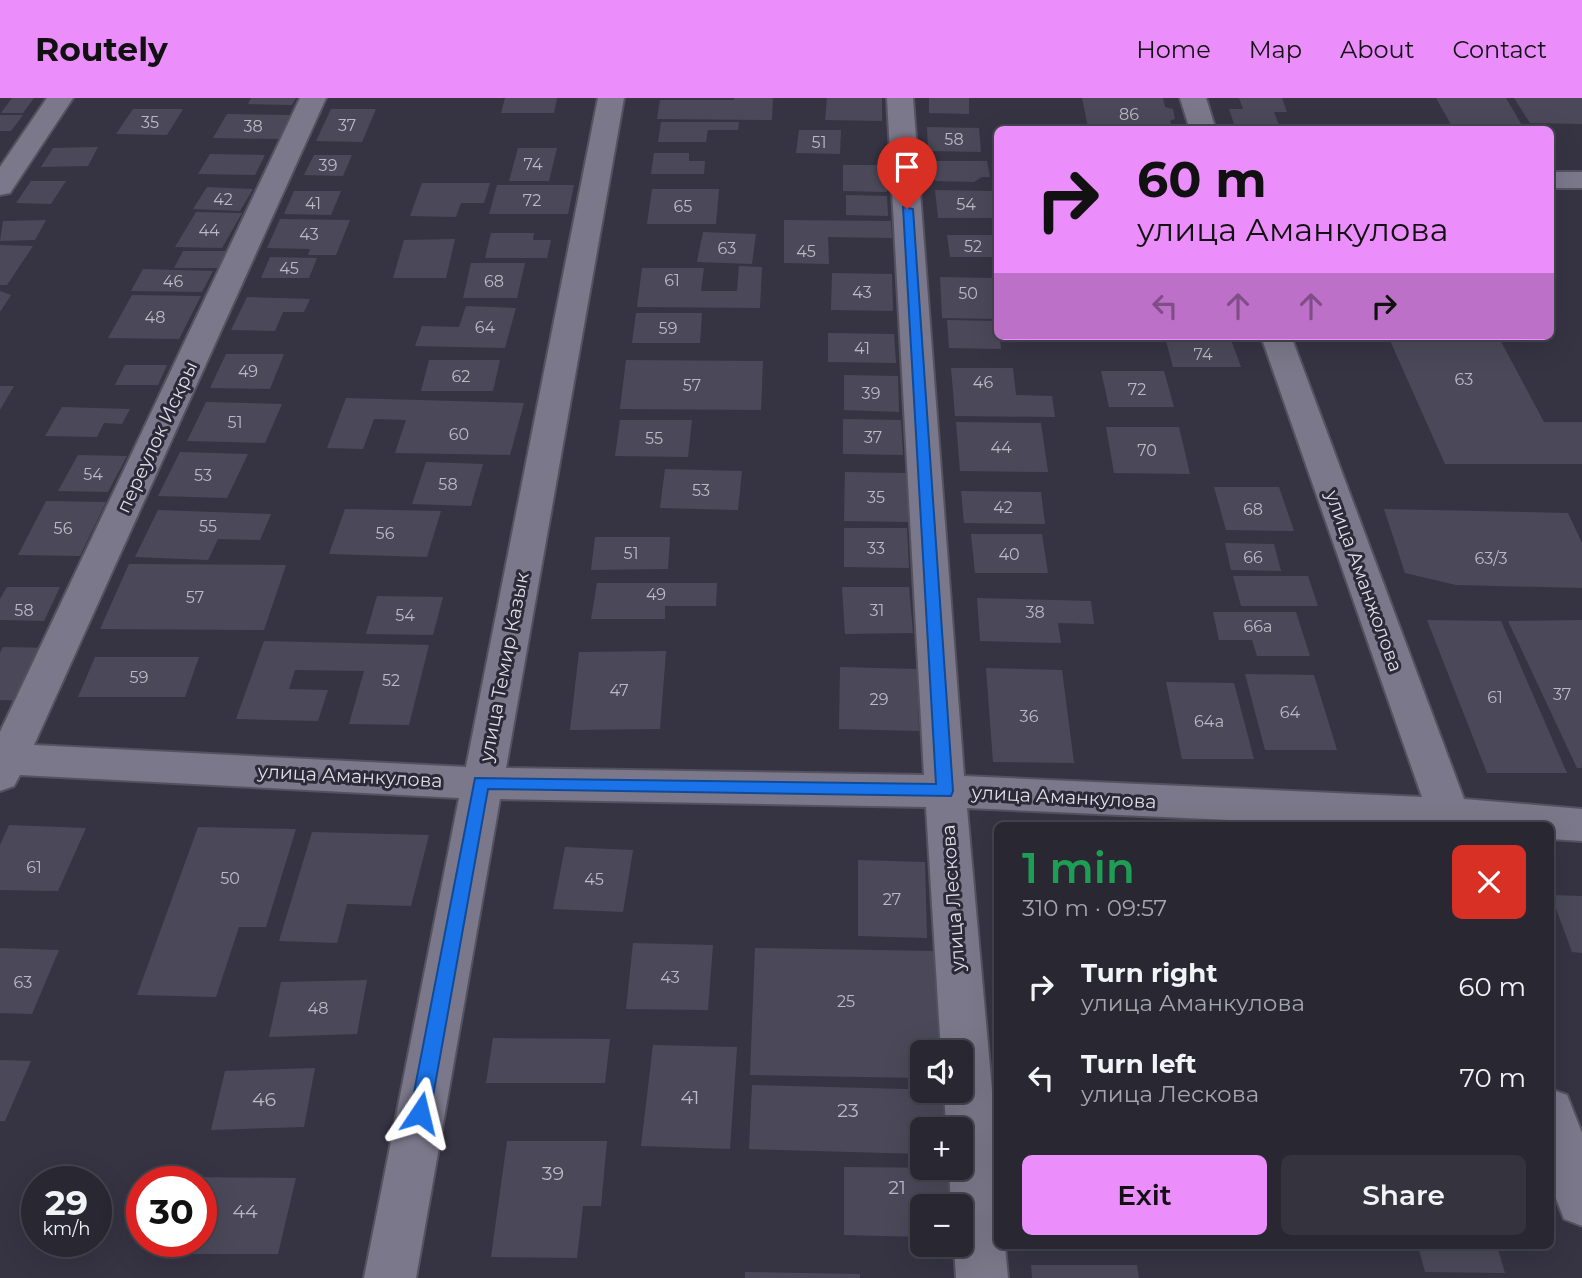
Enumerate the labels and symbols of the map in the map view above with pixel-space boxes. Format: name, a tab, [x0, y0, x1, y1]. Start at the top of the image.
house number: 86	[1119, 105, 1139, 124]
house number: 35	[141, 113, 159, 132]
house number: 37	[338, 116, 356, 135]
house number: 38	[243, 117, 263, 136]
house number: 58	[944, 130, 964, 149]
house number: 51	[812, 133, 826, 152]
pin	[877, 137, 937, 209]
house number: 74	[524, 155, 543, 174]
house number: 39	[319, 156, 337, 175]
house number: 42	[213, 190, 233, 209]
house number: 72	[523, 191, 541, 210]
house number: 41	[305, 194, 321, 213]
house number: 54	[956, 195, 976, 214]
house number: 65	[674, 197, 692, 216]
house number: 44	[198, 221, 220, 240]
house number: 43	[299, 225, 319, 244]
house number: 52	[964, 237, 982, 256]
house number: 63	[718, 239, 736, 258]
house number: 45	[796, 242, 816, 261]
house number: 45	[279, 259, 299, 278]
house number: 61	[664, 271, 680, 290]
house number: 46	[163, 272, 183, 291]
house number: 68	[484, 272, 504, 291]
house number: 43	[852, 283, 872, 302]
house number: 50	[958, 284, 978, 303]
house number: 48	[145, 308, 165, 327]
house number: 64	[475, 318, 496, 337]
house number: 59	[659, 319, 677, 338]
house number: 41	[854, 339, 870, 358]
house number: 74	[1194, 345, 1213, 364]
street label: переулок Искры	[112, 357, 202, 517]
house number: 49	[238, 362, 258, 381]
house number: 62	[452, 367, 470, 386]
house number: 63	[1455, 370, 1473, 389]
house number: 46	[973, 373, 993, 392]
house number: 57	[683, 376, 701, 395]
house number: 72	[1128, 380, 1146, 399]
house number: 39	[862, 384, 880, 403]
house number: 51	[228, 413, 242, 432]
house number: 60	[449, 425, 469, 444]
house number: 37	[864, 428, 882, 447]
house number: 55	[645, 429, 663, 448]
house number: 44	[990, 438, 1012, 457]
house number: 70	[1137, 441, 1157, 460]
house number: 54	[83, 465, 103, 484]
house number: 53	[194, 466, 212, 485]
house number: 58	[438, 475, 458, 494]
house number: 53	[692, 481, 710, 500]
street label: улица Аманжолова	[1320, 486, 1408, 675]
house number: 35	[867, 488, 885, 507]
house number: 42	[993, 498, 1013, 517]
house number: 68	[1243, 500, 1263, 519]
house number: 55	[199, 517, 217, 536]
house number: 56	[54, 519, 73, 538]
house number: 56	[376, 524, 395, 543]
house number: 33	[867, 539, 885, 558]
house number: 51	[624, 544, 638, 563]
house number: 40	[998, 545, 1020, 564]
house number: 66	[1243, 548, 1263, 567]
house number: 63/3	[1474, 549, 1508, 568]
street label: улица Темир Казык	[474, 570, 534, 765]
house number: 49	[646, 585, 666, 604]
house number: 57	[186, 588, 204, 607]
house number: 58	[14, 601, 34, 620]
house number: 31	[870, 601, 884, 620]
house number: 38	[1025, 603, 1045, 622]
house number: 54	[395, 606, 415, 625]
house number: 66а	[1244, 617, 1272, 636]
house number: 59	[130, 668, 148, 687]
house number: 52	[382, 671, 400, 690]
house number: 47	[609, 681, 629, 700]
house number: 37	[1553, 685, 1571, 704]
house number: 61	[1487, 688, 1503, 707]
house number: 29	[870, 690, 888, 709]
house number: 64	[1280, 703, 1301, 722]
house number: 36	[1020, 707, 1039, 726]
house number: 64а	[1194, 712, 1224, 731]
street label: улица Аманкулова	[256, 760, 443, 792]
street label: улица Аманкулова	[970, 781, 1157, 813]
street label: улица Лескова	[936, 824, 970, 973]
house number: 61	[26, 858, 42, 877]
house number: 50	[220, 869, 240, 888]
house number: 45	[584, 870, 604, 889]
house number: 27	[883, 890, 901, 909]
house number: 43	[660, 968, 680, 987]
house number: 63	[14, 973, 32, 992]
house number: 25	[837, 992, 855, 1011]
house number: 48	[308, 999, 328, 1018]
position arrow	[383, 1076, 457, 1150]
house number: 41	[681, 1086, 699, 1109]
house number: 46	[252, 1088, 276, 1111]
house number: 23	[837, 1099, 859, 1122]
house number: 39	[542, 1162, 564, 1185]
speed limit sign: 30	[126, 1166, 217, 1257]
house number: 21	[888, 1176, 906, 1199]
house number: 44	[232, 1200, 258, 1223]

